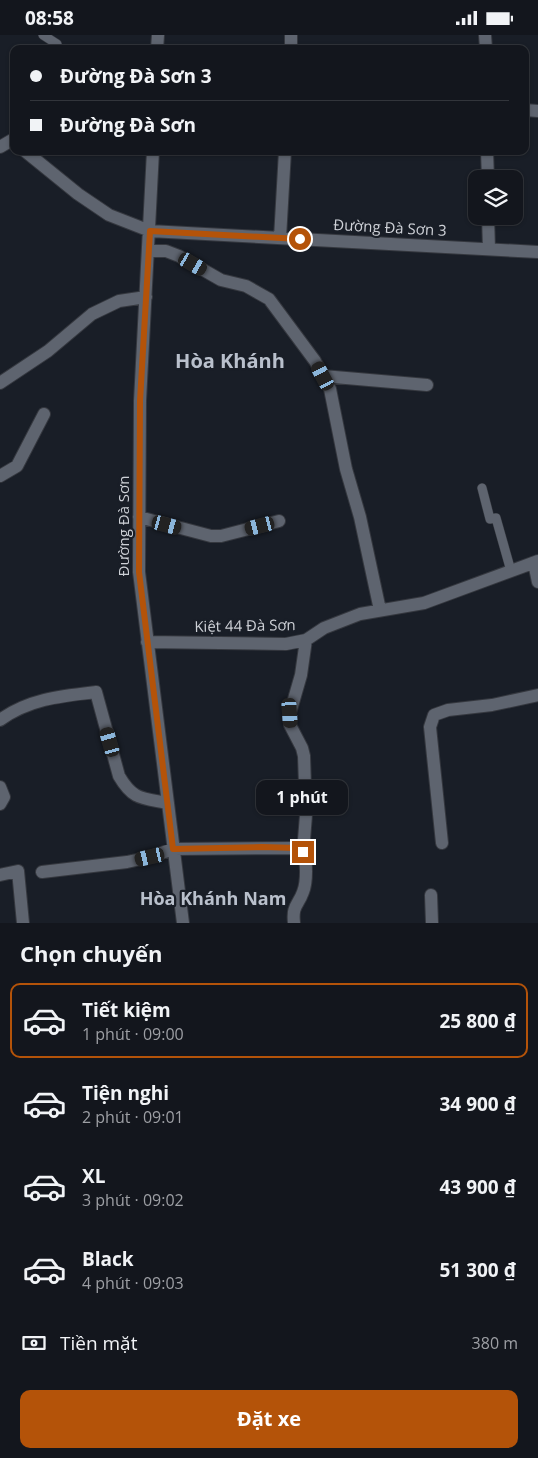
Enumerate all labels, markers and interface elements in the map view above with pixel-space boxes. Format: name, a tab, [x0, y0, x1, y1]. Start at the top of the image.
text: 08:58	[25, 5, 74, 31]
text: Đường Đà Sơn 3	[60, 63, 212, 89]
text: Đường Đà Sơn	[60, 112, 196, 138]
map controls	[468, 170, 523, 225]
button: layers	[468, 170, 523, 225]
street label: Đường Đà Sơn 3	[333, 214, 447, 240]
route start	[289, 228, 311, 250]
car	[176, 250, 209, 278]
district label: Hòa Khánh	[175, 347, 285, 374]
car	[309, 359, 336, 393]
street label: Đường Đà Sơn	[113, 476, 133, 576]
car	[150, 514, 183, 536]
car	[243, 515, 276, 537]
street label: Kiệt 44 Đà Sơn	[194, 614, 296, 636]
car	[281, 698, 298, 728]
car	[98, 726, 121, 758]
callout: 1 phút	[257, 779, 349, 815]
text: 1 phút	[276, 786, 328, 808]
route end	[292, 841, 314, 863]
car	[133, 846, 166, 868]
district label: Hòa Khánh Nam	[140, 886, 286, 910]
text: Chọn chuyến	[20, 938, 162, 968]
text: Tiết kiệm	[82, 997, 171, 1023]
icon: car	[22, 998, 67, 1043]
text: 25 800 ₫	[439, 1008, 516, 1034]
text: 1 phút · 09:00	[82, 1023, 184, 1045]
text: Tiện nghi	[82, 1080, 169, 1106]
icon: car	[22, 1081, 67, 1126]
text: 34 900 ₫	[439, 1091, 516, 1117]
text: 2 phút · 09:01	[82, 1106, 184, 1128]
text: XL	[82, 1163, 105, 1189]
icon: car	[22, 1164, 67, 1209]
text: 43 900 ₫	[439, 1174, 516, 1200]
text: 3 phút · 09:02	[82, 1189, 184, 1211]
text: Black	[82, 1246, 134, 1272]
icon: car	[22, 1247, 67, 1292]
text: 51 300 ₫	[439, 1257, 516, 1283]
text: 4 phút · 09:03	[82, 1272, 184, 1294]
icon: cash	[20, 1329, 48, 1357]
text: Tiền mặt	[60, 1330, 137, 1356]
text: 380 m	[472, 1332, 518, 1354]
button: Đặt xe	[20, 1390, 518, 1448]

